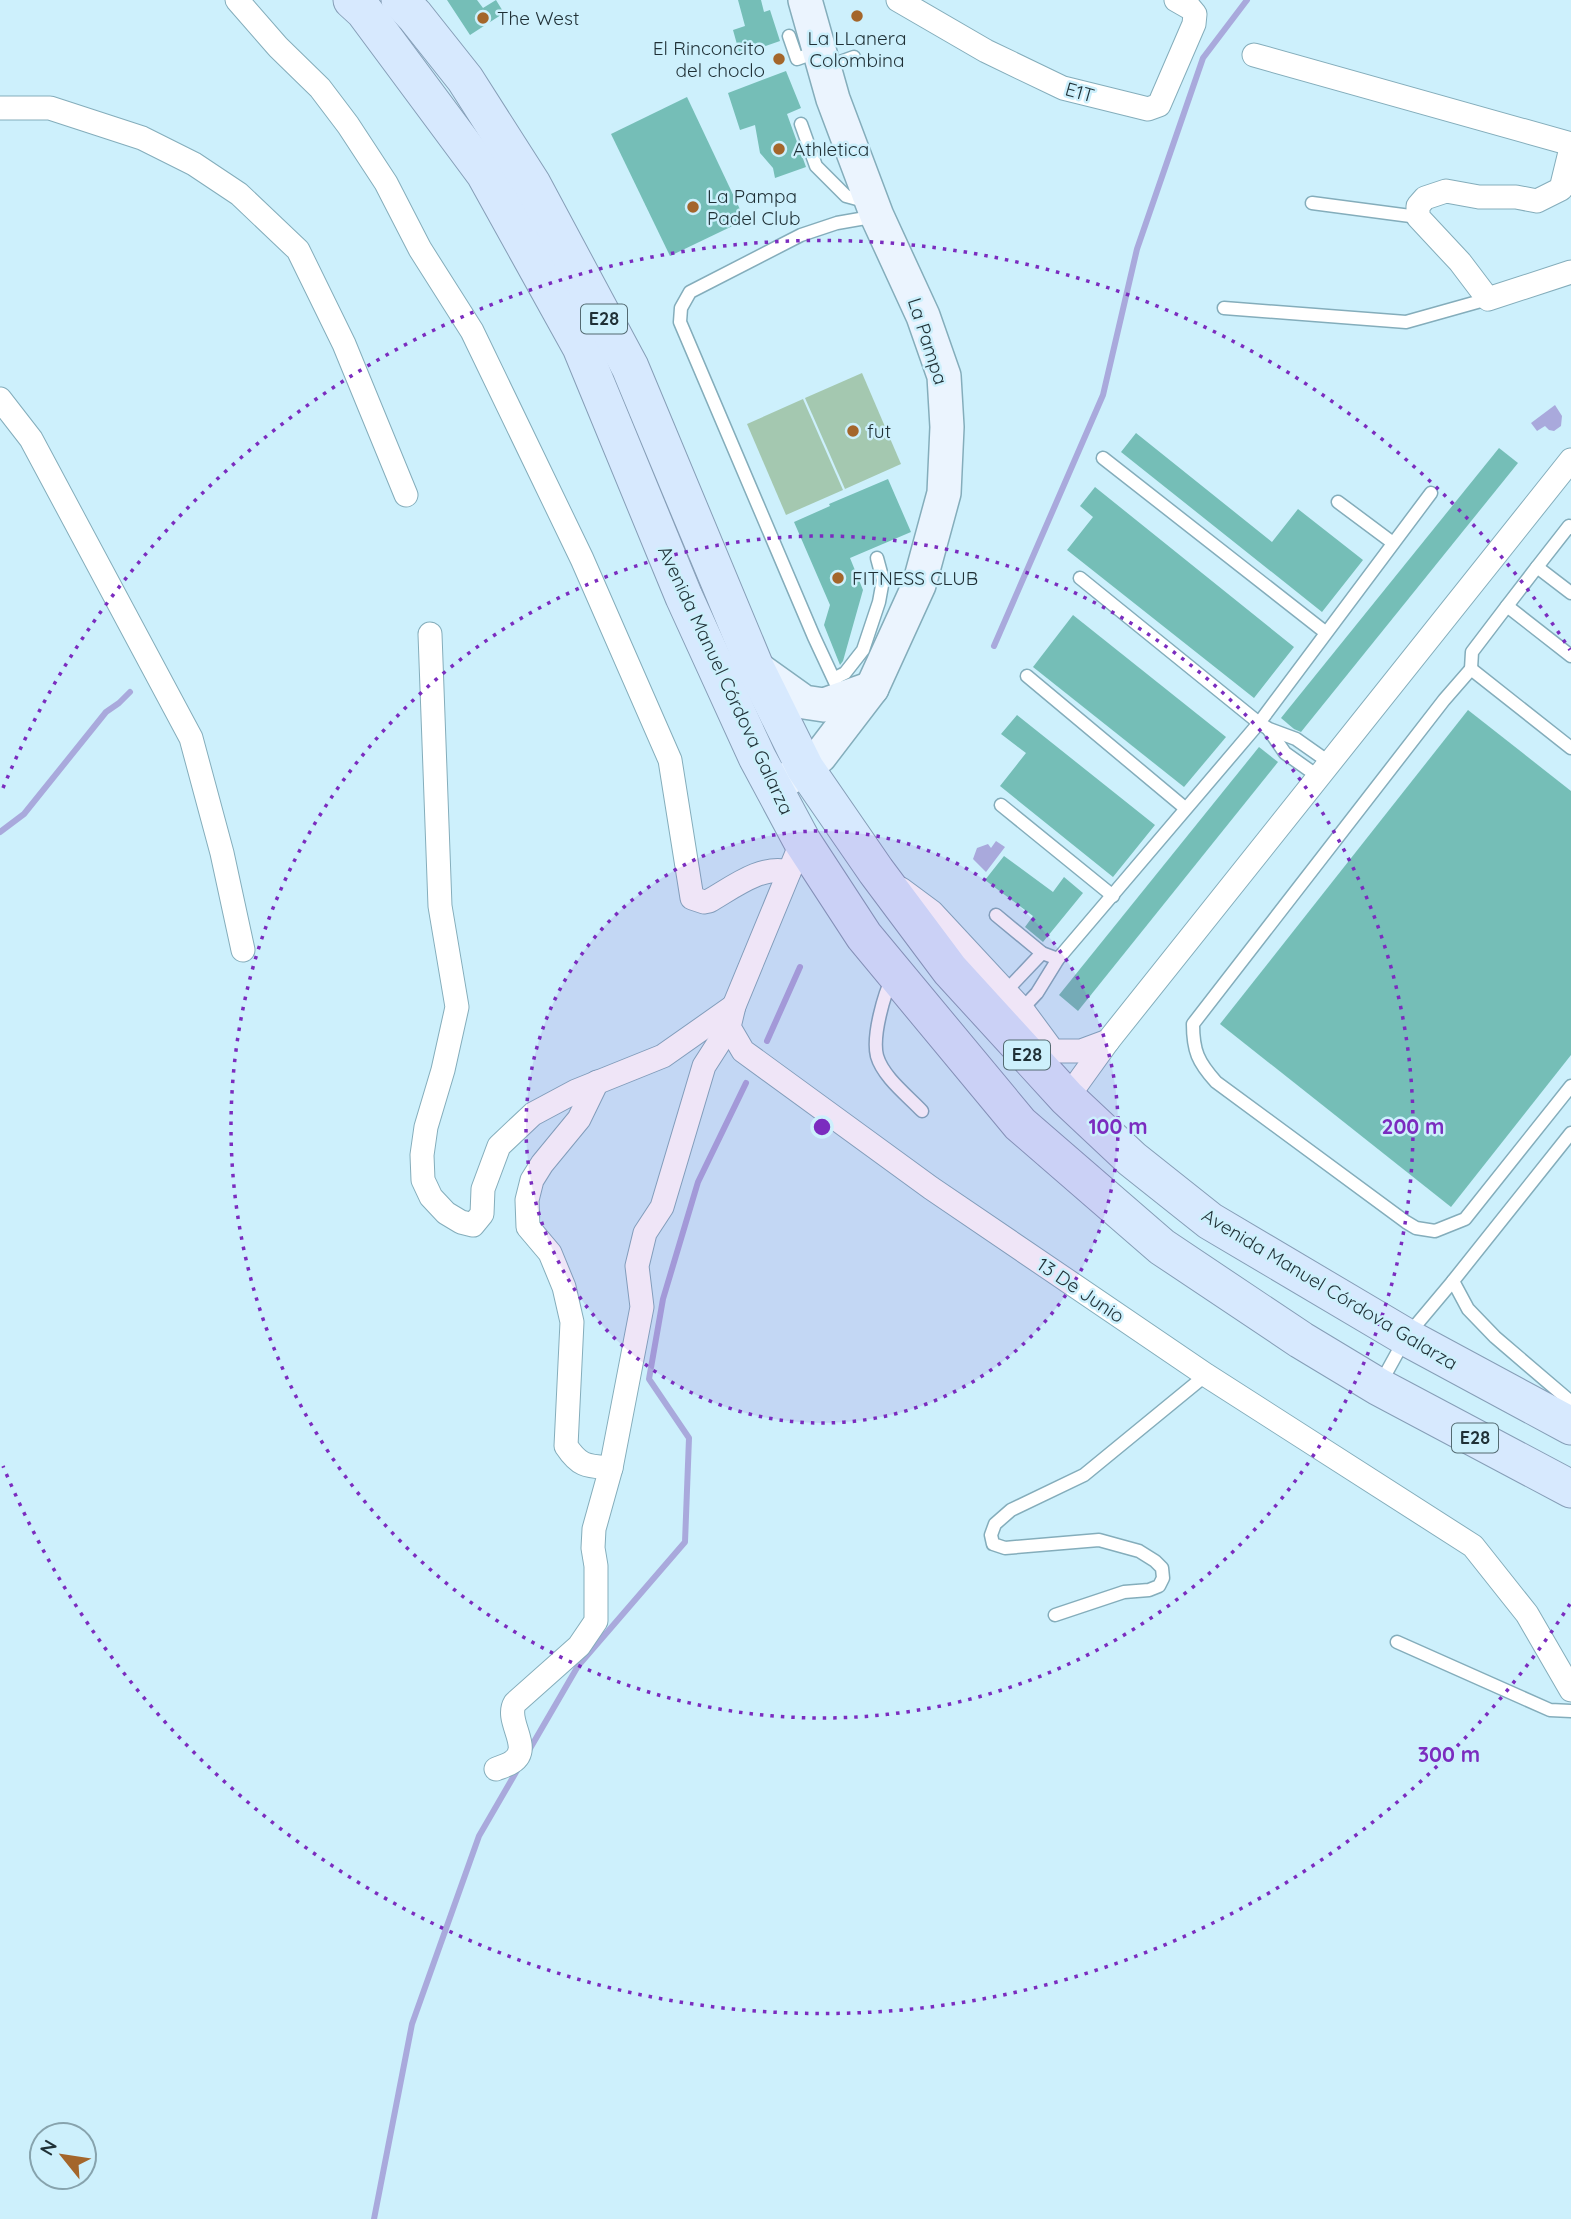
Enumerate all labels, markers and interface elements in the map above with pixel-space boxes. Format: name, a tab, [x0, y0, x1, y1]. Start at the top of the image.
place label: The West	[497, 6, 579, 30]
marker: La LLanera Colombina	[849, 8, 865, 24]
marker: The West	[475, 10, 491, 26]
place label: La LLanera Colombina	[808, 26, 906, 72]
place label: El Rinconcito del choclo	[653, 36, 765, 82]
marker: El Rinconcito del choclo	[771, 51, 787, 67]
street label: E1T	[1063, 76, 1097, 108]
place label: Athletica	[793, 137, 869, 161]
marker: Athletica	[771, 141, 787, 157]
place label: La Pampa Padel Club	[707, 184, 801, 230]
marker: La Pampa Padel Club	[685, 199, 701, 215]
street label: La Pampa	[903, 295, 953, 387]
road number: E28	[581, 304, 627, 334]
place label: fut	[867, 419, 891, 443]
marker: fut	[845, 423, 861, 439]
street label: Avenida Manuel Córdova Galarza	[653, 542, 799, 818]
place label: FITNESS CLUB	[852, 566, 978, 590]
marker: FITNESS CLUB	[830, 570, 846, 586]
road number: E28	[1004, 1040, 1050, 1070]
text: 100 m	[1088, 1113, 1148, 1139]
text: 200 m	[1382, 1113, 1444, 1139]
centre of rings	[810, 1115, 834, 1139]
street label: Avenida Manuel Córdova Galarza	[1198, 1203, 1462, 1375]
street label: 13 De Junio	[1033, 1252, 1129, 1328]
road number: E28	[1452, 1423, 1498, 1452]
text: 300 m	[1418, 1741, 1480, 1767]
north arrow	[28, 2121, 98, 2191]
text: N	[34, 2135, 62, 2160]

